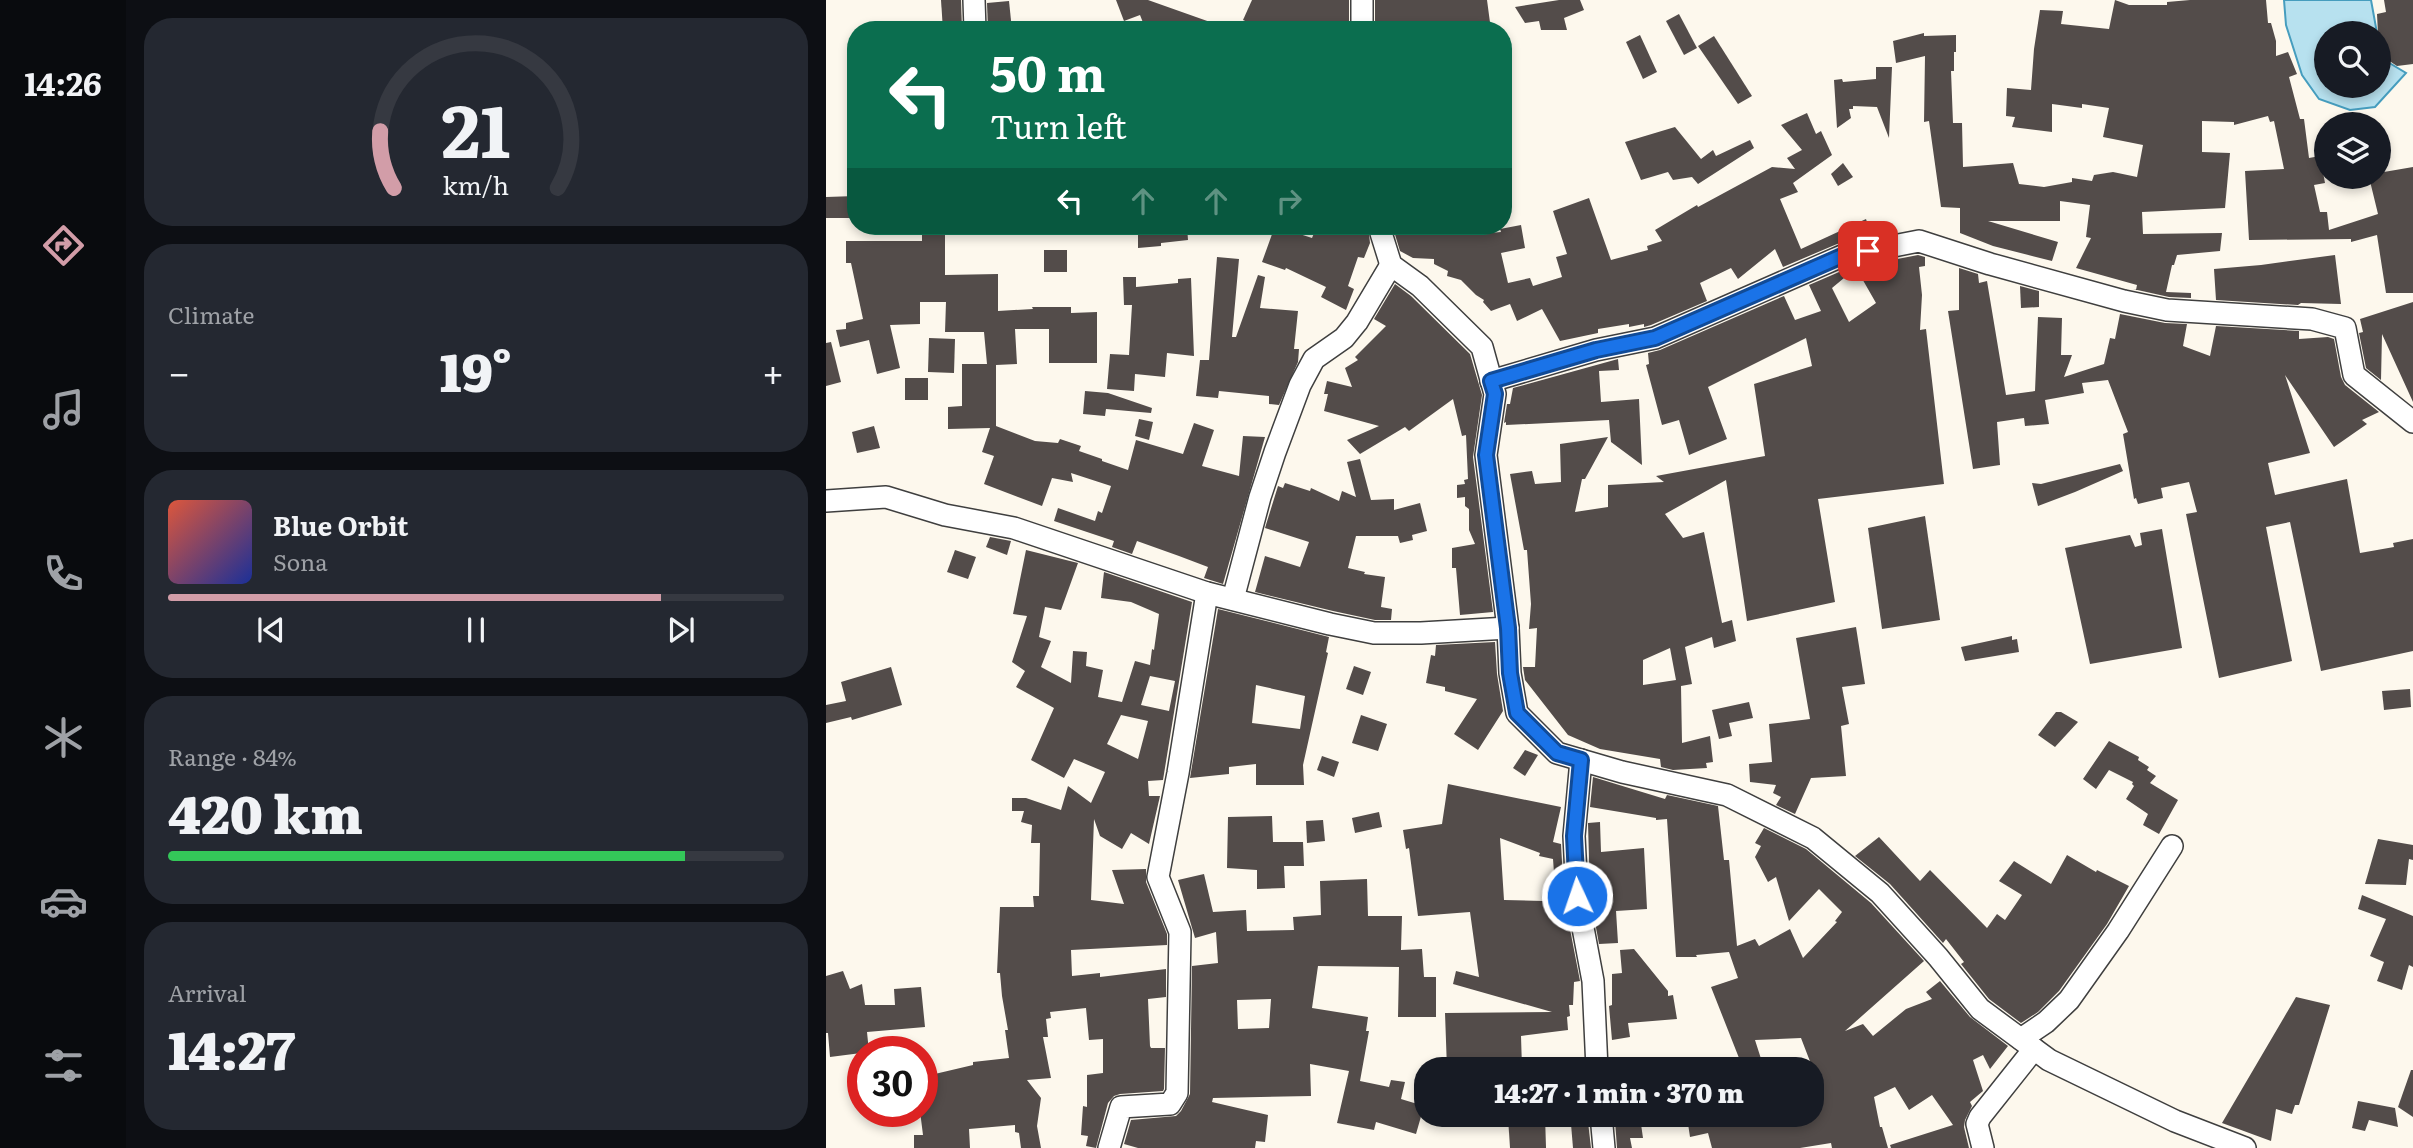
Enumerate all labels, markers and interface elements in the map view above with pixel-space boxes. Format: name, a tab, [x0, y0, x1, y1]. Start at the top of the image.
map controls	[2314, 21, 2391, 189]
button: search	[2314, 21, 2391, 98]
text: 50 m	[990, 34, 1106, 107]
icon: left	[875, 49, 966, 140]
text: 14:26	[24, 58, 102, 106]
text: 21	[441, 72, 511, 180]
text: Turn left	[990, 101, 1127, 149]
button: layers	[2314, 112, 2391, 189]
text: km/h	[443, 166, 509, 203]
icon: left	[1051, 182, 1089, 220]
icon: ahead	[1124, 182, 1162, 220]
icon: ahead	[1197, 182, 1235, 220]
icon: right	[1270, 182, 1308, 220]
icon: directions	[39, 221, 88, 270]
pin	[1838, 221, 1898, 281]
icon: arrive	[1849, 232, 1887, 270]
text: Climate	[168, 297, 254, 331]
text: 19°	[440, 331, 512, 408]
text: −	[168, 342, 190, 399]
text: +	[762, 342, 784, 399]
icon: music	[39, 385, 88, 434]
text: Blue Orbit	[273, 505, 408, 544]
text: Sona	[273, 544, 328, 578]
icon: phone	[39, 549, 88, 598]
icon: previous	[252, 611, 290, 649]
icon: pause	[457, 611, 495, 649]
icon: next	[662, 611, 700, 649]
icon: climate	[39, 713, 88, 762]
text: Range · 84%	[168, 739, 297, 773]
text: 420 km	[168, 773, 363, 850]
position arrow	[1540, 859, 1614, 933]
icon: car	[39, 877, 88, 926]
text: Arrival	[168, 975, 247, 1009]
text: 14:27	[168, 1009, 295, 1086]
speed limit sign: 30	[847, 1036, 938, 1127]
icon: filters	[39, 1041, 88, 1090]
text: 14:27 · 1 min · 370 m	[1494, 1072, 1744, 1111]

